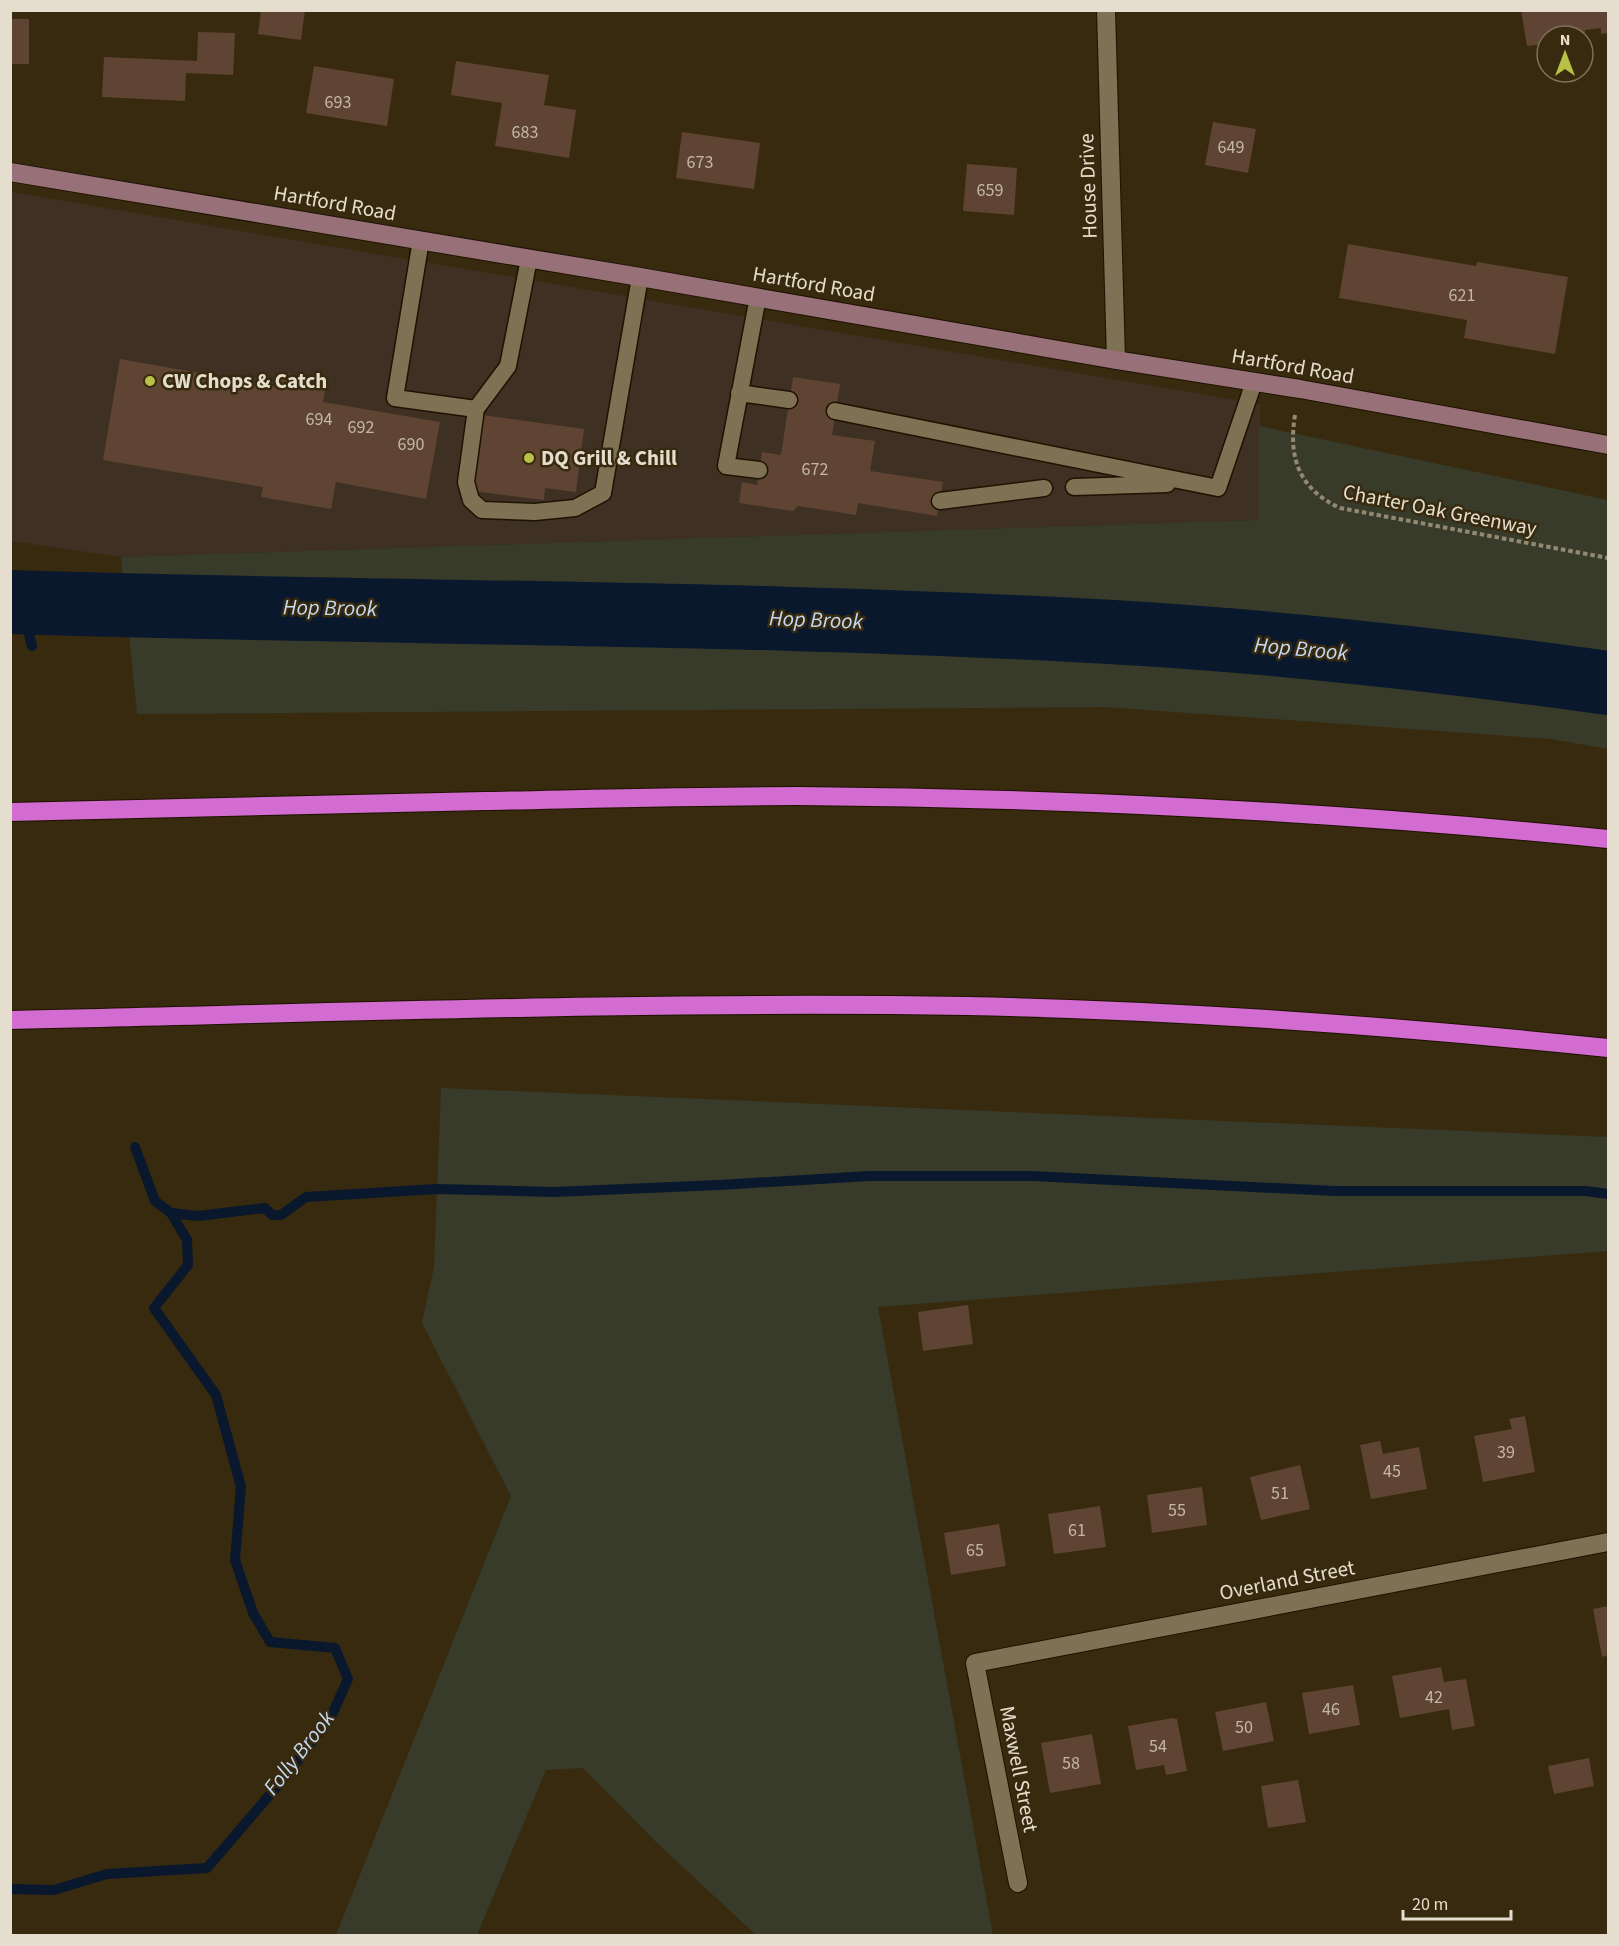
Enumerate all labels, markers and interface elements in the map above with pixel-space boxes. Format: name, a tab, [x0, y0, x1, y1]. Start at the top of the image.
north arrow	[1535, 24, 1595, 84]
text: N	[1560, 29, 1570, 51]
house number: 693	[325, 90, 351, 115]
house number: 683	[512, 120, 538, 145]
street label: House Drive	[1071, 133, 1105, 239]
house number: 649	[1218, 135, 1244, 160]
house number: 673	[687, 150, 713, 175]
street label: Hartford Road	[271, 177, 399, 229]
house number: 659	[977, 178, 1003, 203]
street label: Hartford Road	[750, 258, 878, 310]
house number: 621	[1449, 283, 1475, 308]
street label: Hartford Road	[1229, 340, 1357, 392]
place label: CW Chops & Catch	[162, 366, 327, 396]
marker: CW Chops & Catch	[143, 374, 157, 388]
house number: 694	[306, 407, 332, 432]
house number: 692	[348, 415, 374, 440]
house number: 690	[398, 432, 424, 457]
place label: DQ Grill & Chill	[541, 443, 677, 473]
marker: DQ Grill & Chill	[522, 451, 536, 465]
house number: 672	[802, 457, 828, 482]
street label: Charter Oak Greenway	[1341, 477, 1540, 544]
water label: Hop Brook	[283, 591, 378, 625]
water label: Hop Brook	[768, 602, 864, 638]
water label: Hop Brook	[1253, 629, 1350, 669]
house number: 39	[1497, 1440, 1515, 1465]
house number: 45	[1383, 1459, 1401, 1484]
house number: 51	[1271, 1481, 1289, 1506]
house number: 55	[1168, 1498, 1186, 1523]
house number: 61	[1068, 1518, 1086, 1543]
house number: 65	[966, 1538, 984, 1563]
street label: Overland Street	[1217, 1552, 1357, 1608]
house number: 42	[1425, 1685, 1443, 1710]
house number: 46	[1322, 1697, 1340, 1722]
street label: Maxwell Street	[992, 1703, 1046, 1835]
water label: Folly Brook	[256, 1704, 343, 1802]
house number: 50	[1235, 1715, 1253, 1740]
house number: 54	[1149, 1734, 1167, 1759]
house number: 58	[1062, 1751, 1080, 1776]
scale bar	[1403, 1883, 1511, 1921]
text: 20 m	[1412, 1892, 1448, 1917]

